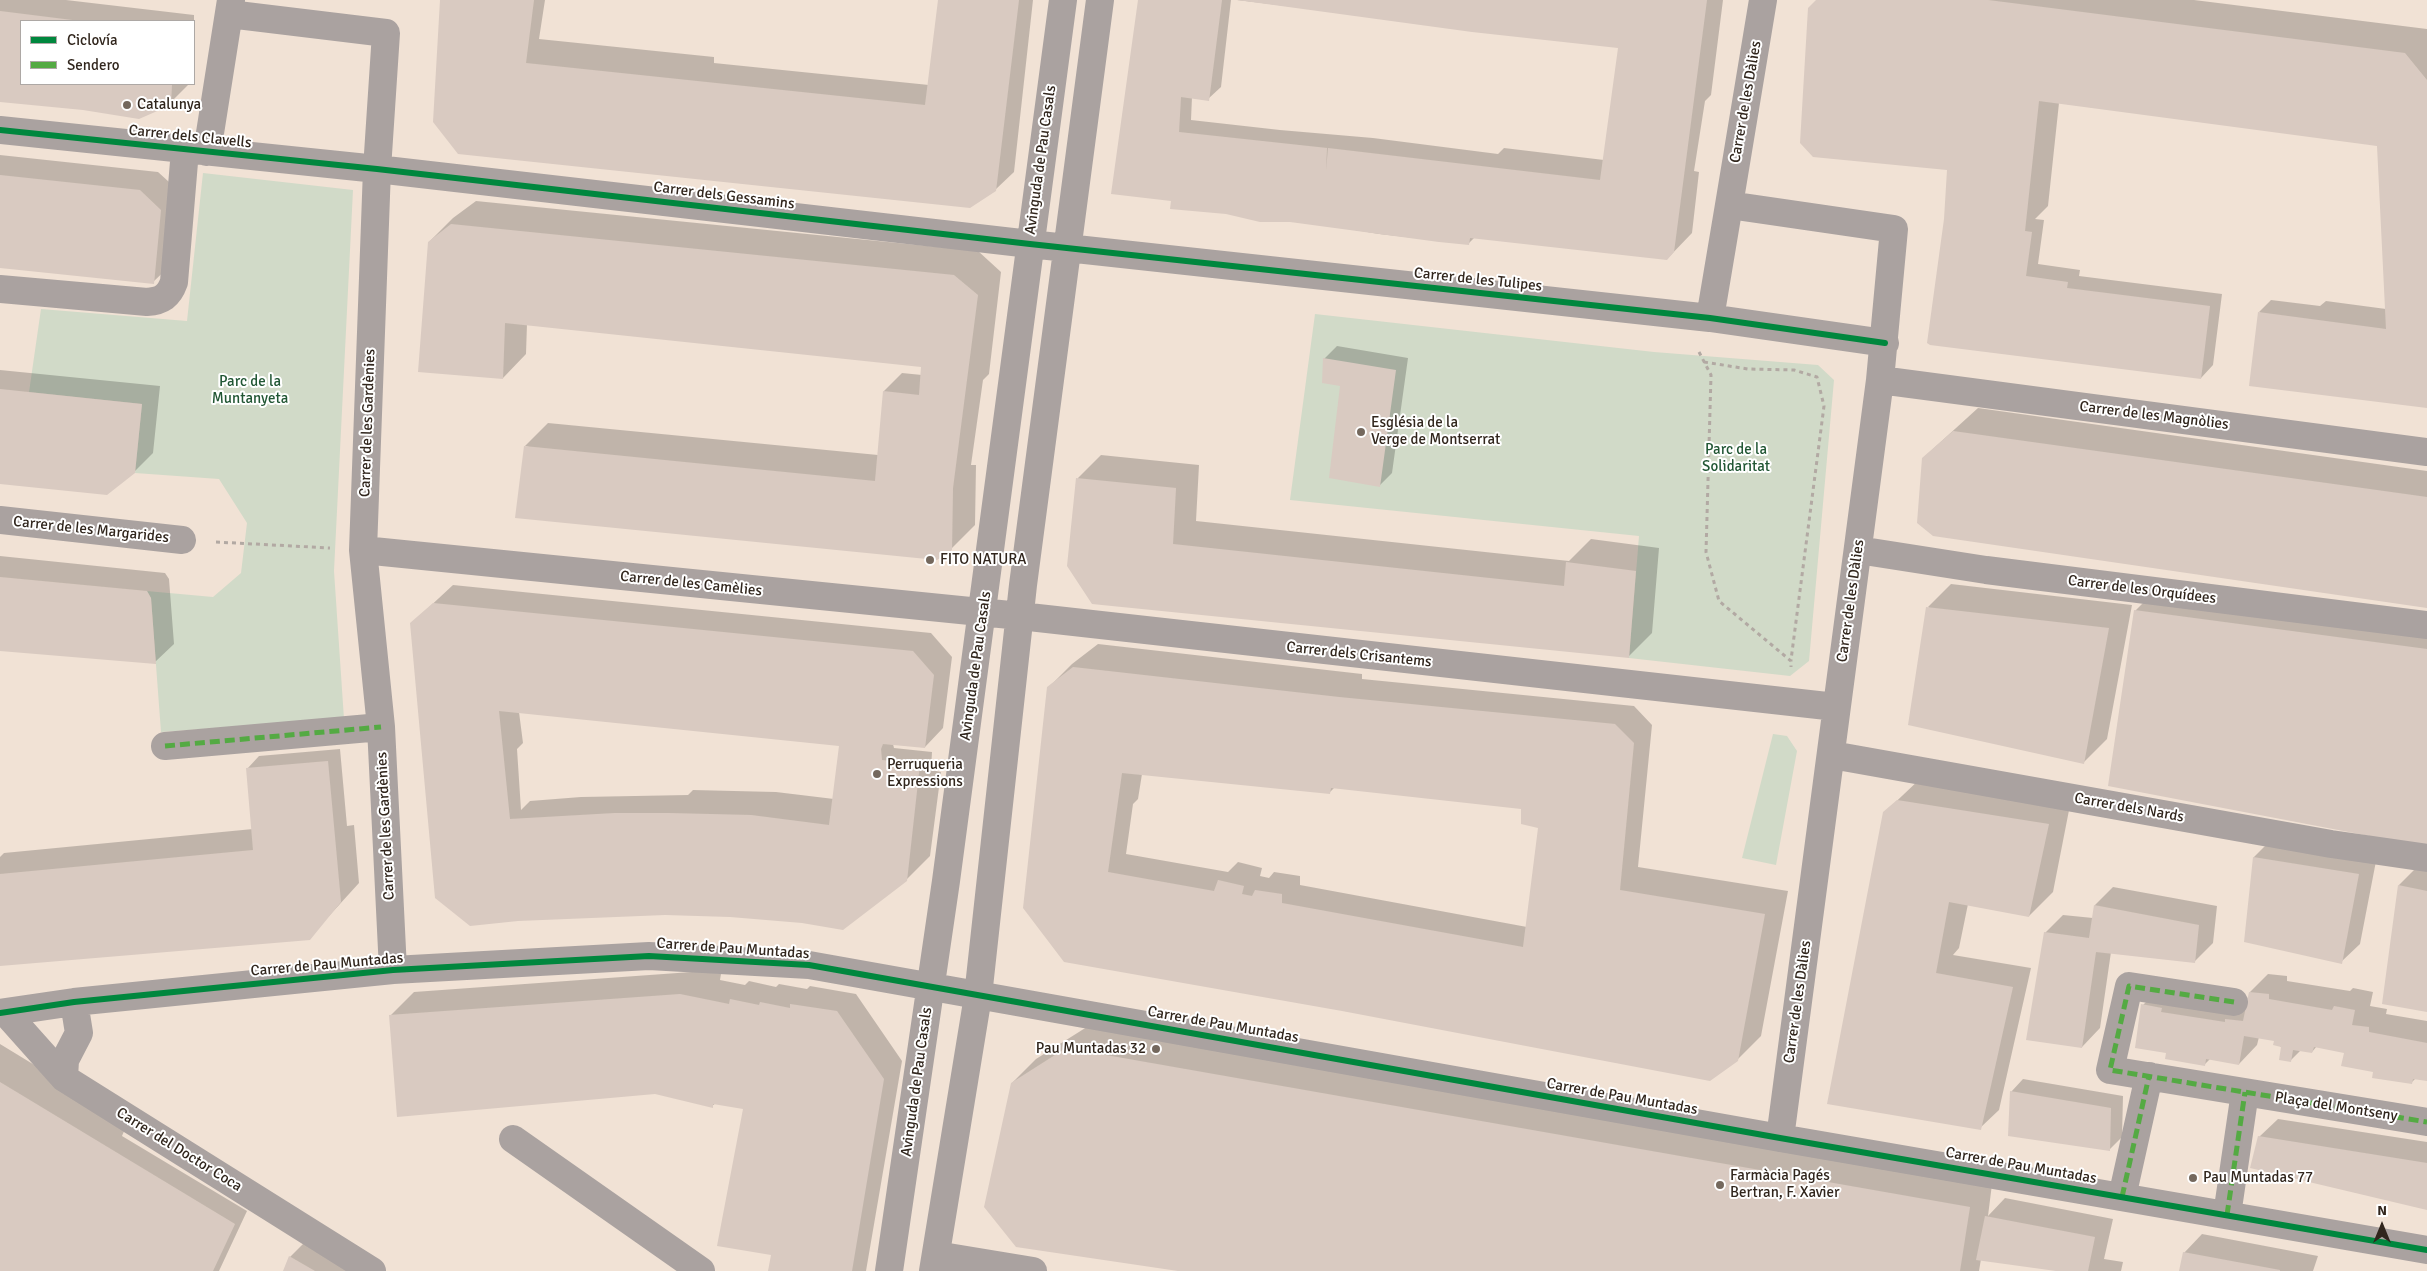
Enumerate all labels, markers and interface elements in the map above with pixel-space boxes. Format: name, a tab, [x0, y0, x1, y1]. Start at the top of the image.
legend	[20, 20, 195, 85]
text: Ciclovía	[67, 31, 118, 49]
street label: Carrer de les Dàlies	[1726, 40, 1766, 164]
text: Sendero	[67, 56, 120, 74]
street label: Avinguda de Pau Casals	[1022, 84, 1060, 236]
place label: Catalunya	[137, 96, 201, 114]
marker: Catalunya	[121, 99, 133, 111]
street label: Carrer dels Clavells	[128, 122, 252, 152]
street label: Carrer dels Gessamins	[652, 178, 796, 214]
street label: Carrer de les Tulipes	[1413, 264, 1543, 296]
street label: Carrer de les Gardènies	[356, 349, 380, 497]
park label: Parc de la Muntanyeta	[212, 373, 288, 408]
street label: Carrer de les Magnòlies	[2078, 398, 2230, 434]
place label: Església de la Verge de Montserrat	[1371, 414, 1500, 449]
marker: Església de la Verge de Montserrat	[1355, 426, 1367, 438]
park label: Parc de la Solidaritat	[1702, 441, 1770, 476]
street label: Carrer de les Margarides	[12, 513, 170, 547]
street label: Carrer de les Dàlies	[1833, 539, 1869, 663]
place label: FITO NATURA	[940, 551, 1026, 569]
marker: FITO NATURA	[924, 554, 936, 566]
street label: Carrer de les Camèlies	[619, 568, 763, 600]
street label: Carrer de les Orquídees	[2067, 572, 2217, 608]
street label: Avinguda de Pau Casals	[957, 590, 995, 742]
street label: Carrer dels Crisantems	[1286, 638, 1432, 672]
street label: Carrer de les Gardènies	[373, 751, 399, 901]
place label: Perruqueria Expressions	[887, 756, 963, 791]
marker: Perruqueria Expressions	[871, 768, 883, 780]
street label: Carrer dels Nards	[2073, 789, 2185, 827]
street label: Carrer de Pau Muntadas	[656, 935, 810, 963]
street label: Carrer de les Dàlies	[1780, 940, 1816, 1064]
street label: Carrer de Pau Muntadas	[250, 949, 404, 981]
street label: Carrer de Pau Muntadas	[1146, 1003, 1300, 1047]
street label: Avinguda de Pau Casals	[898, 1006, 936, 1158]
place label: Pau Muntadas 32	[1036, 1040, 1146, 1058]
marker: Pau Muntadas 32	[1150, 1043, 1162, 1055]
street label: Carrer de Pau Muntadas	[1545, 1075, 1699, 1119]
street label: Plaça del Montseny	[2273, 1088, 2399, 1126]
street label: Carrer del Doctor Coca	[113, 1104, 245, 1196]
street label: Carrer de Pau Muntadas	[1944, 1144, 2098, 1188]
place label: Farmàcia Pagés Bertran, F. Xavier	[1730, 1167, 1840, 1202]
place label: Pau Muntadas 77	[2203, 1169, 2313, 1187]
marker: Pau Muntadas 77	[2187, 1172, 2199, 1184]
marker: Farmàcia Pagés Bertran, F. Xavier	[1714, 1179, 1726, 1191]
north arrow	[2357, 1201, 2407, 1251]
text: N	[2377, 1202, 2387, 1219]

